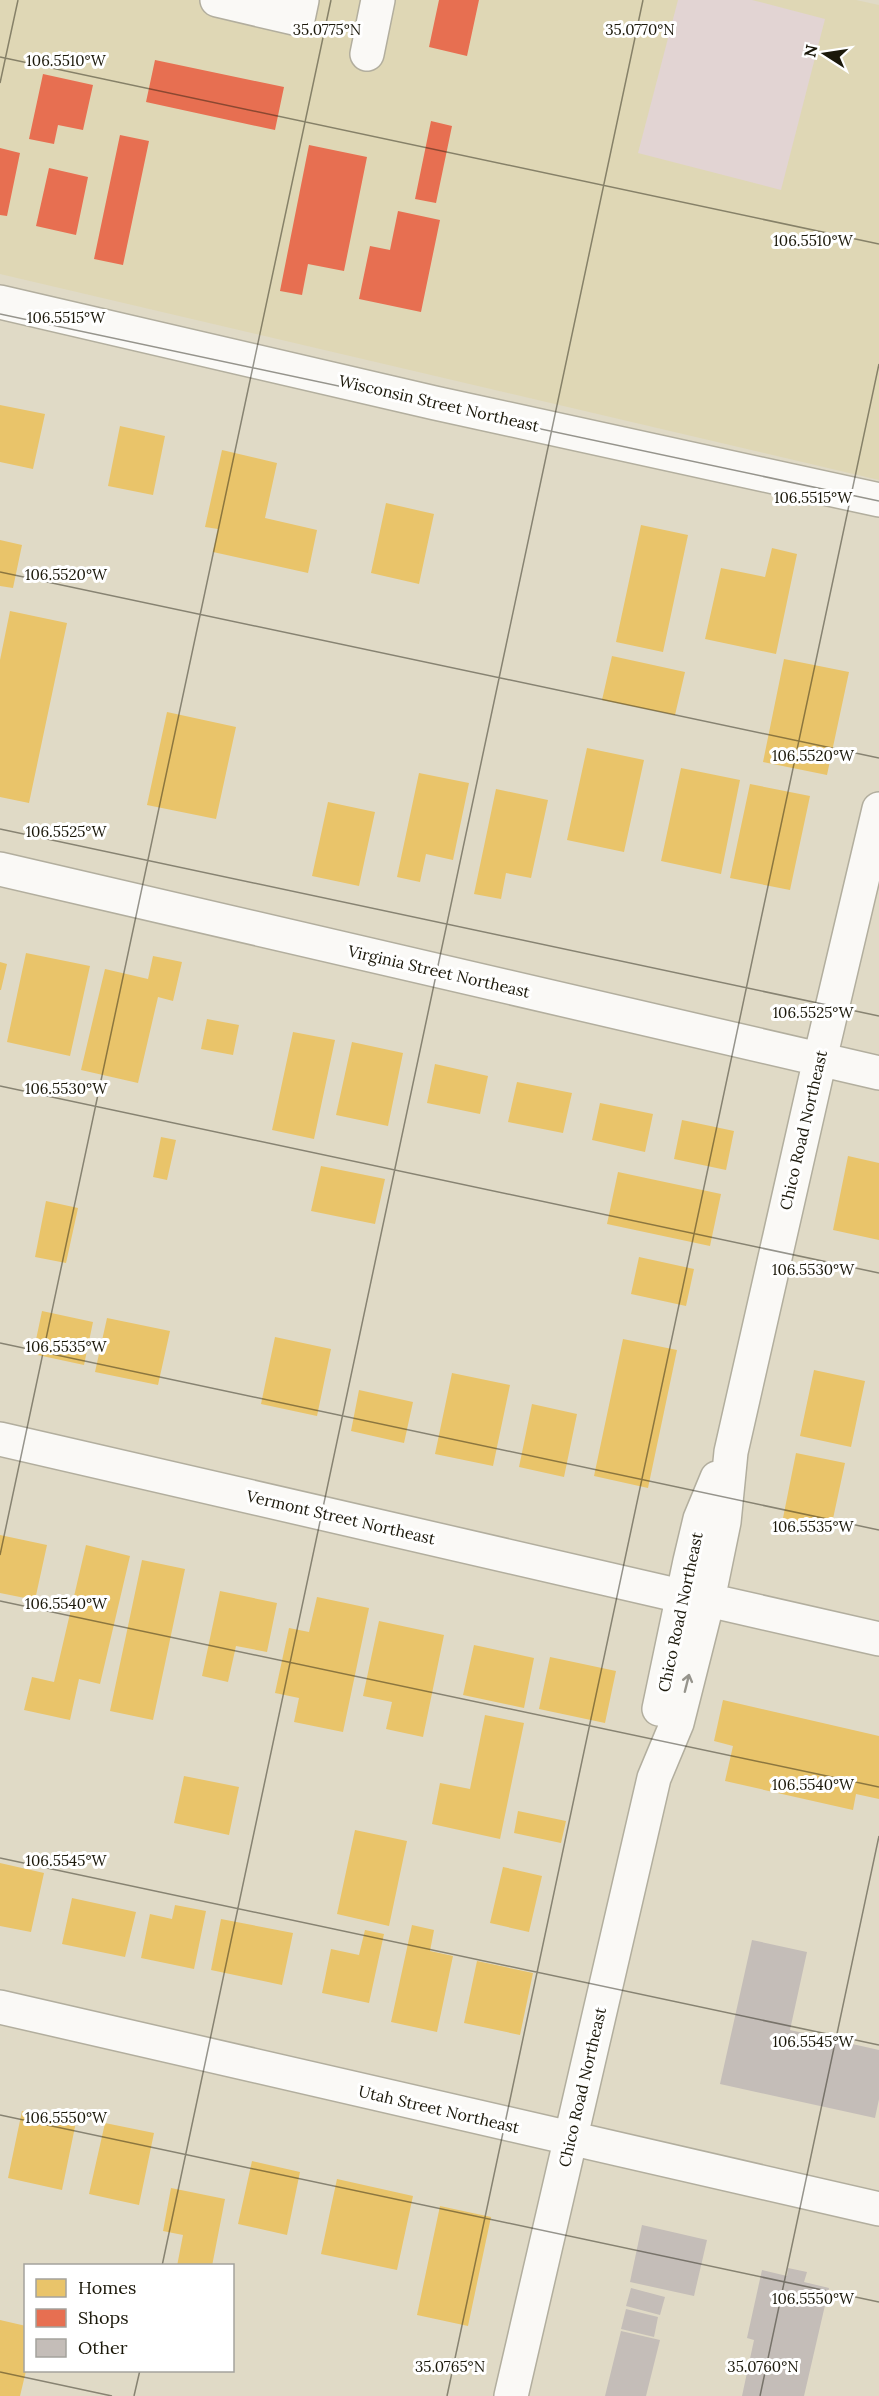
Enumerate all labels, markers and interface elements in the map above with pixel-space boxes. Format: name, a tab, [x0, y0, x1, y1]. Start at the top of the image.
text: 35.0775°N	[293, 20, 361, 39]
text: 35.0770°N	[605, 20, 675, 39]
north arrow	[795, 24, 855, 84]
text: N	[799, 43, 821, 59]
text: 106.5510°W	[26, 51, 107, 70]
text: 106.5510°W	[773, 231, 854, 250]
text: 106.5515°W	[27, 308, 106, 327]
street label: Wisconsin Street Northeast	[337, 370, 542, 436]
text: 106.5515°W	[774, 488, 853, 507]
text: 106.5520°W	[25, 565, 108, 584]
text: 106.5520°W	[772, 746, 855, 765]
text: 106.5525°W	[26, 822, 107, 841]
street label: Virginia Street Northeast	[345, 940, 533, 1002]
text: 106.5525°W	[773, 1003, 854, 1022]
street label: Chico Road Northeast	[775, 1047, 831, 1212]
text: 106.5530°W	[25, 1079, 108, 1098]
text: 106.5530°W	[772, 1260, 855, 1279]
text: 106.5535°W	[25, 1337, 108, 1356]
street label: Vermont Street Northeast	[244, 1485, 438, 1549]
text: 106.5535°W	[772, 1517, 855, 1536]
street label: Chico Road Northeast	[653, 1529, 707, 1694]
text: 106.5540°W	[25, 1594, 108, 1613]
one-way arrow	[681, 1674, 693, 1693]
text: 106.5540°W	[772, 1775, 855, 1794]
text: 106.5545°W	[26, 1851, 107, 1870]
street label: Chico Road Northeast	[554, 2004, 610, 2169]
text: 106.5545°W	[773, 2032, 854, 2051]
street label: Utah Street Northeast	[357, 2081, 522, 2137]
text: 106.5550°W	[25, 2108, 108, 2127]
legend	[24, 2264, 234, 2372]
text: Homes	[78, 2276, 136, 2299]
text: 106.5550°W	[772, 2289, 855, 2308]
text: Shops	[78, 2306, 129, 2329]
text: Other	[78, 2336, 128, 2359]
text: 35.0765°N	[415, 2357, 485, 2376]
text: 35.0760°N	[727, 2357, 799, 2376]

